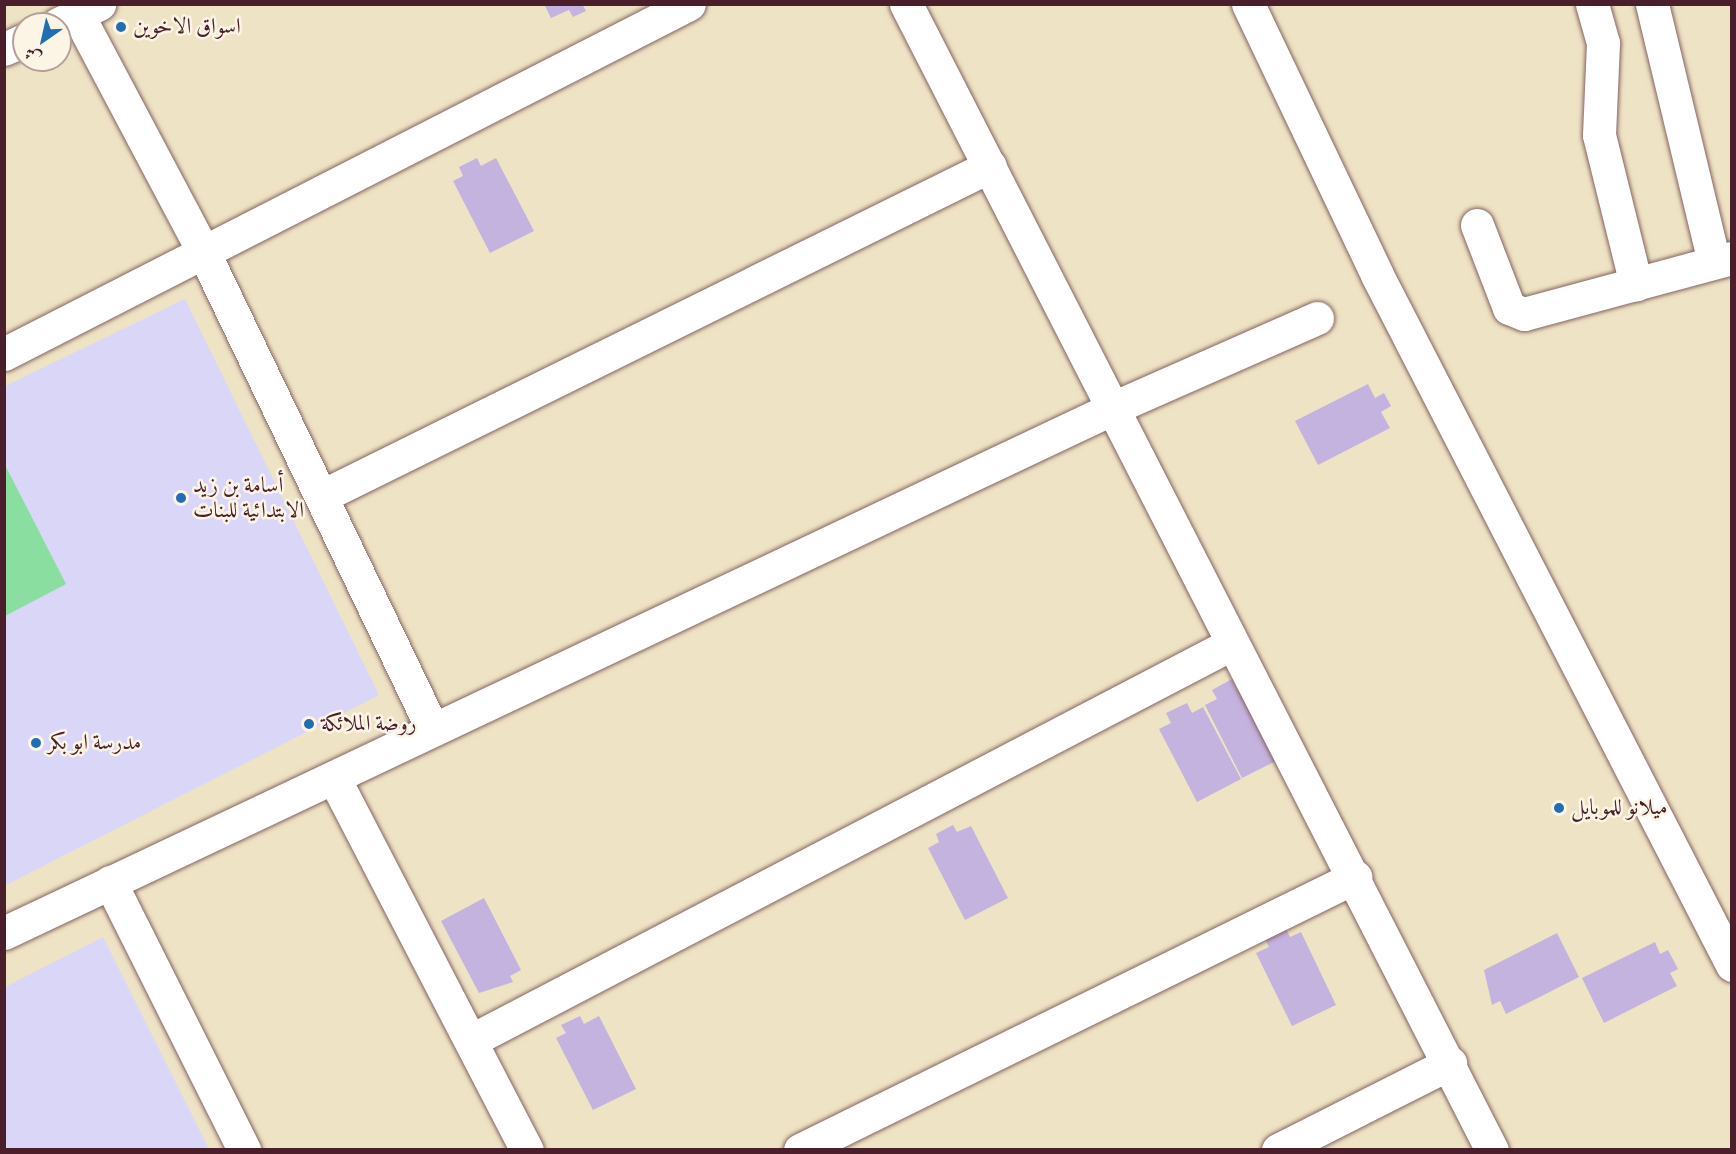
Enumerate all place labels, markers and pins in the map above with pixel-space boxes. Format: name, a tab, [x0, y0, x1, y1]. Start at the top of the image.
place label: اسواق الاخوين	[133, 14, 241, 40]
marker: اسواق الاخوين	[114, 20, 128, 34]
place label: أسامة بن زيد الابتدائية للبنات	[193, 472, 304, 524]
marker: أسامة بن زيد الابتدائية للبنات	[174, 491, 188, 505]
place label: روضة الملائكة	[321, 711, 417, 737]
marker: روضة الملائكة	[302, 717, 316, 731]
place label: مدرسة ابو بكر	[48, 730, 141, 756]
marker: مدرسة ابو بكر	[29, 736, 43, 750]
place label: ميلانو للموبايل	[1571, 795, 1668, 821]
marker: ميلانو للموبايل	[1552, 801, 1566, 815]

